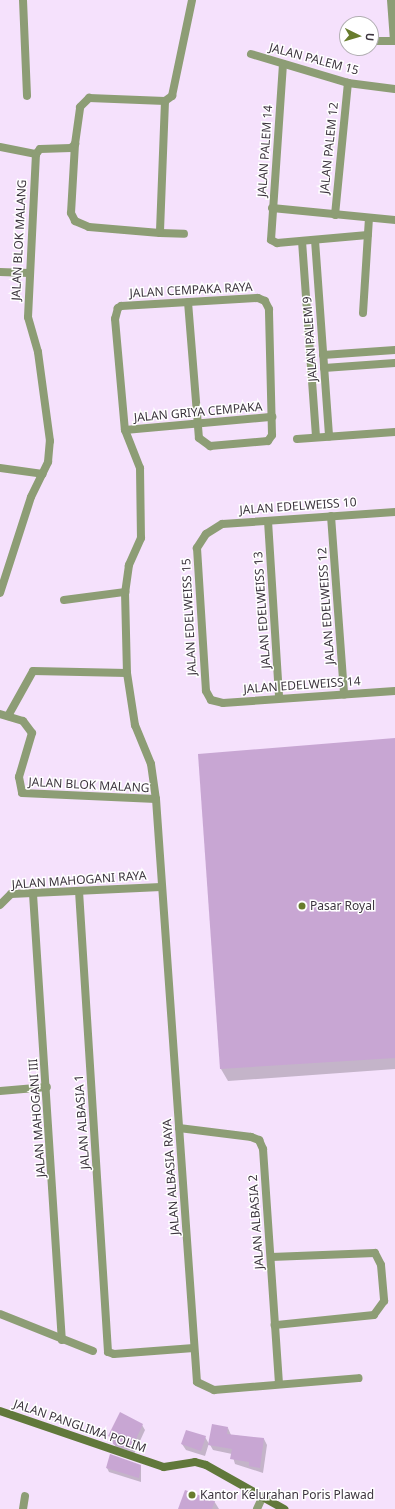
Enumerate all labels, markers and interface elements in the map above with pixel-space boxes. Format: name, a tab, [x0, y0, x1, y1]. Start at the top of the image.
north arrow	[339, 16, 379, 56]
text: U	[363, 32, 378, 42]
street label: JALAN PALEM 15	[268, 40, 360, 78]
street label: JALAN PALEM 12	[317, 101, 341, 195]
street label: JALAN PALEM 14	[255, 105, 275, 197]
street label: JALAN BLOK MALANG	[9, 179, 29, 301]
street label: JALAN CEMPAKA RAYA	[129, 280, 253, 300]
street label: JALAN PALEM 9	[300, 296, 320, 382]
street label: JALAN GRIYA CEMPAKA	[133, 399, 263, 425]
street label: JALAN EDELWEISS 10	[239, 495, 357, 517]
street label: JALAN EDELWEISS 12	[315, 547, 337, 665]
street label: JALAN EDELWEISS 13	[251, 551, 273, 669]
street label: JALAN EDELWEISS 15	[179, 558, 199, 676]
street label: JALAN EDELWEISS 14	[243, 674, 361, 696]
street label: JALAN BLOK MALANG	[28, 775, 150, 795]
street label: JALAN MAHOGANI RAYA	[11, 868, 147, 892]
place label: Pasar Royal	[310, 899, 375, 913]
marker: Pasar Royal	[297, 901, 307, 911]
street label: JALAN MAHOGANI III	[26, 1058, 48, 1178]
street label: JALAN ALBASIA 1	[72, 1074, 92, 1170]
street label: JALAN ALBASIA RAYA	[160, 1119, 182, 1235]
street label: JALAN ALBASIA 2	[246, 1174, 266, 1270]
street label: JALAN PANGLIMA POLIM	[12, 1397, 148, 1455]
place label: Kantor Kelurahan Poris Plawad	[200, 1488, 374, 1502]
marker: Kantor Kelurahan Poris Plawad	[187, 1490, 197, 1500]

